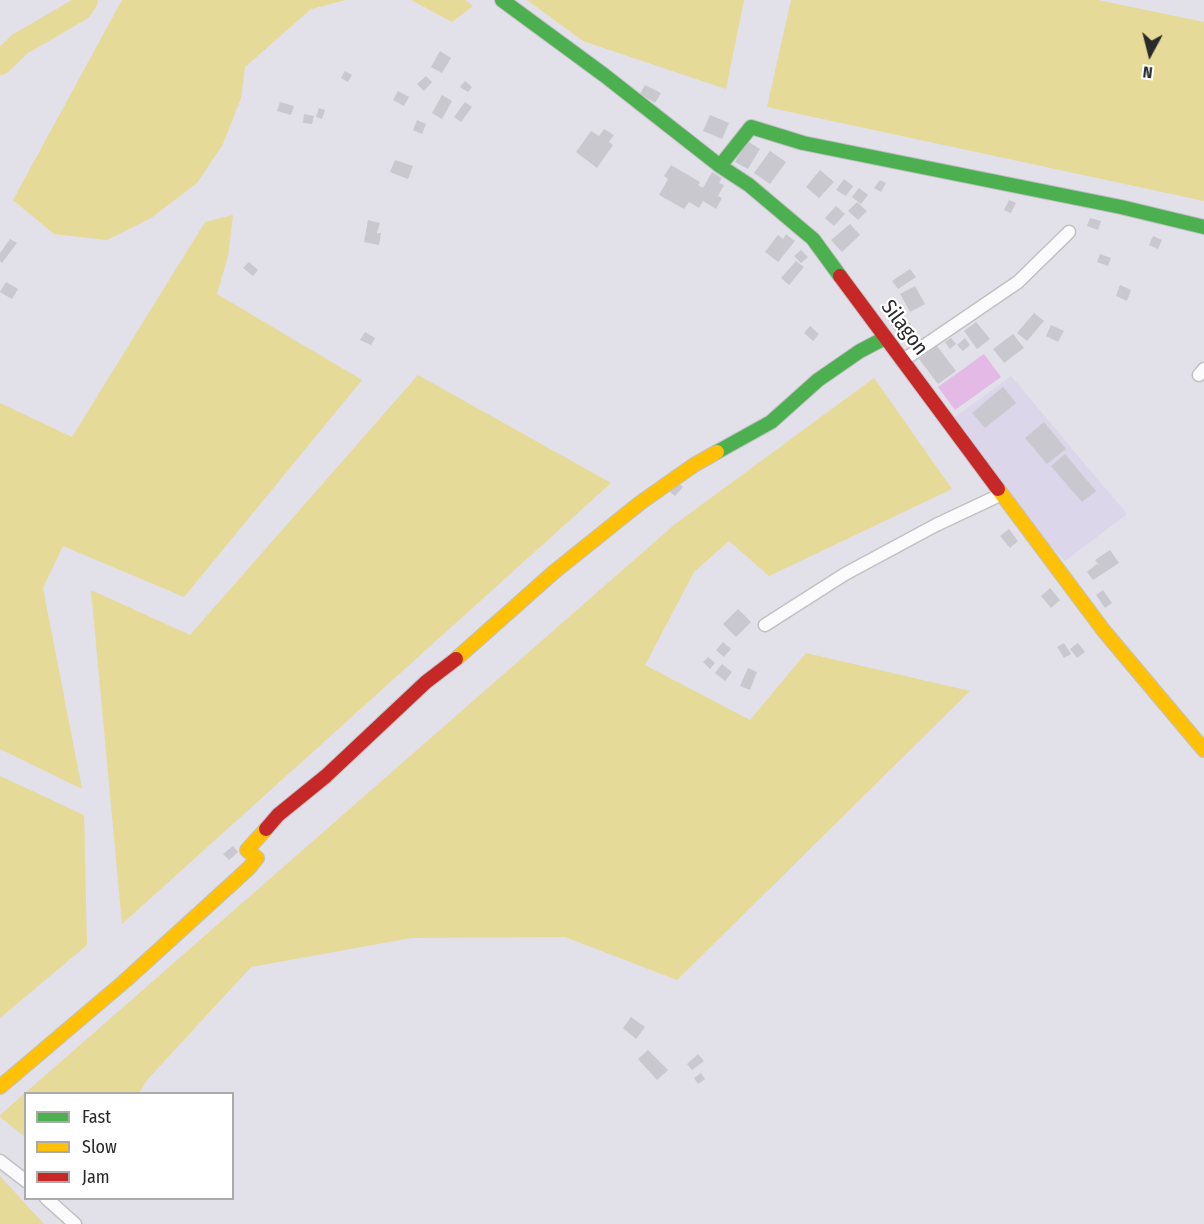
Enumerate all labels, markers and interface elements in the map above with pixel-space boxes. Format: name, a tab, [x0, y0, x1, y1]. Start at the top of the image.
north arrow	[1120, 24, 1180, 84]
text: N	[1142, 62, 1154, 82]
street label: Silagon	[875, 295, 933, 361]
legend	[24, 1092, 234, 1200]
text: Fast	[82, 1106, 111, 1128]
text: Slow	[82, 1136, 117, 1158]
text: Jam	[82, 1166, 110, 1188]

